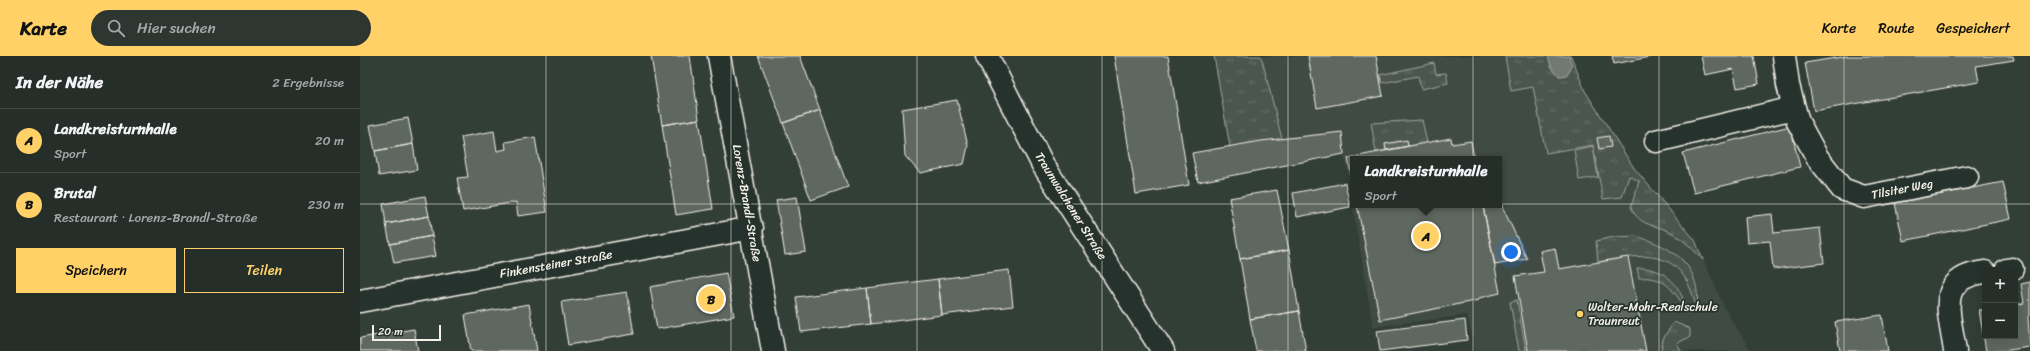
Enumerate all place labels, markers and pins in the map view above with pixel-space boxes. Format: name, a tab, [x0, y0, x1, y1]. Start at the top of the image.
pin: A	[1413, 221, 1439, 251]
pin: B	[698, 284, 724, 314]
place label: Walter-Mohr-Realschule Traunreut	[1588, 296, 1718, 332]
marker: Walter-Mohr-Realschule Traunreut	[1575, 309, 1585, 319]

